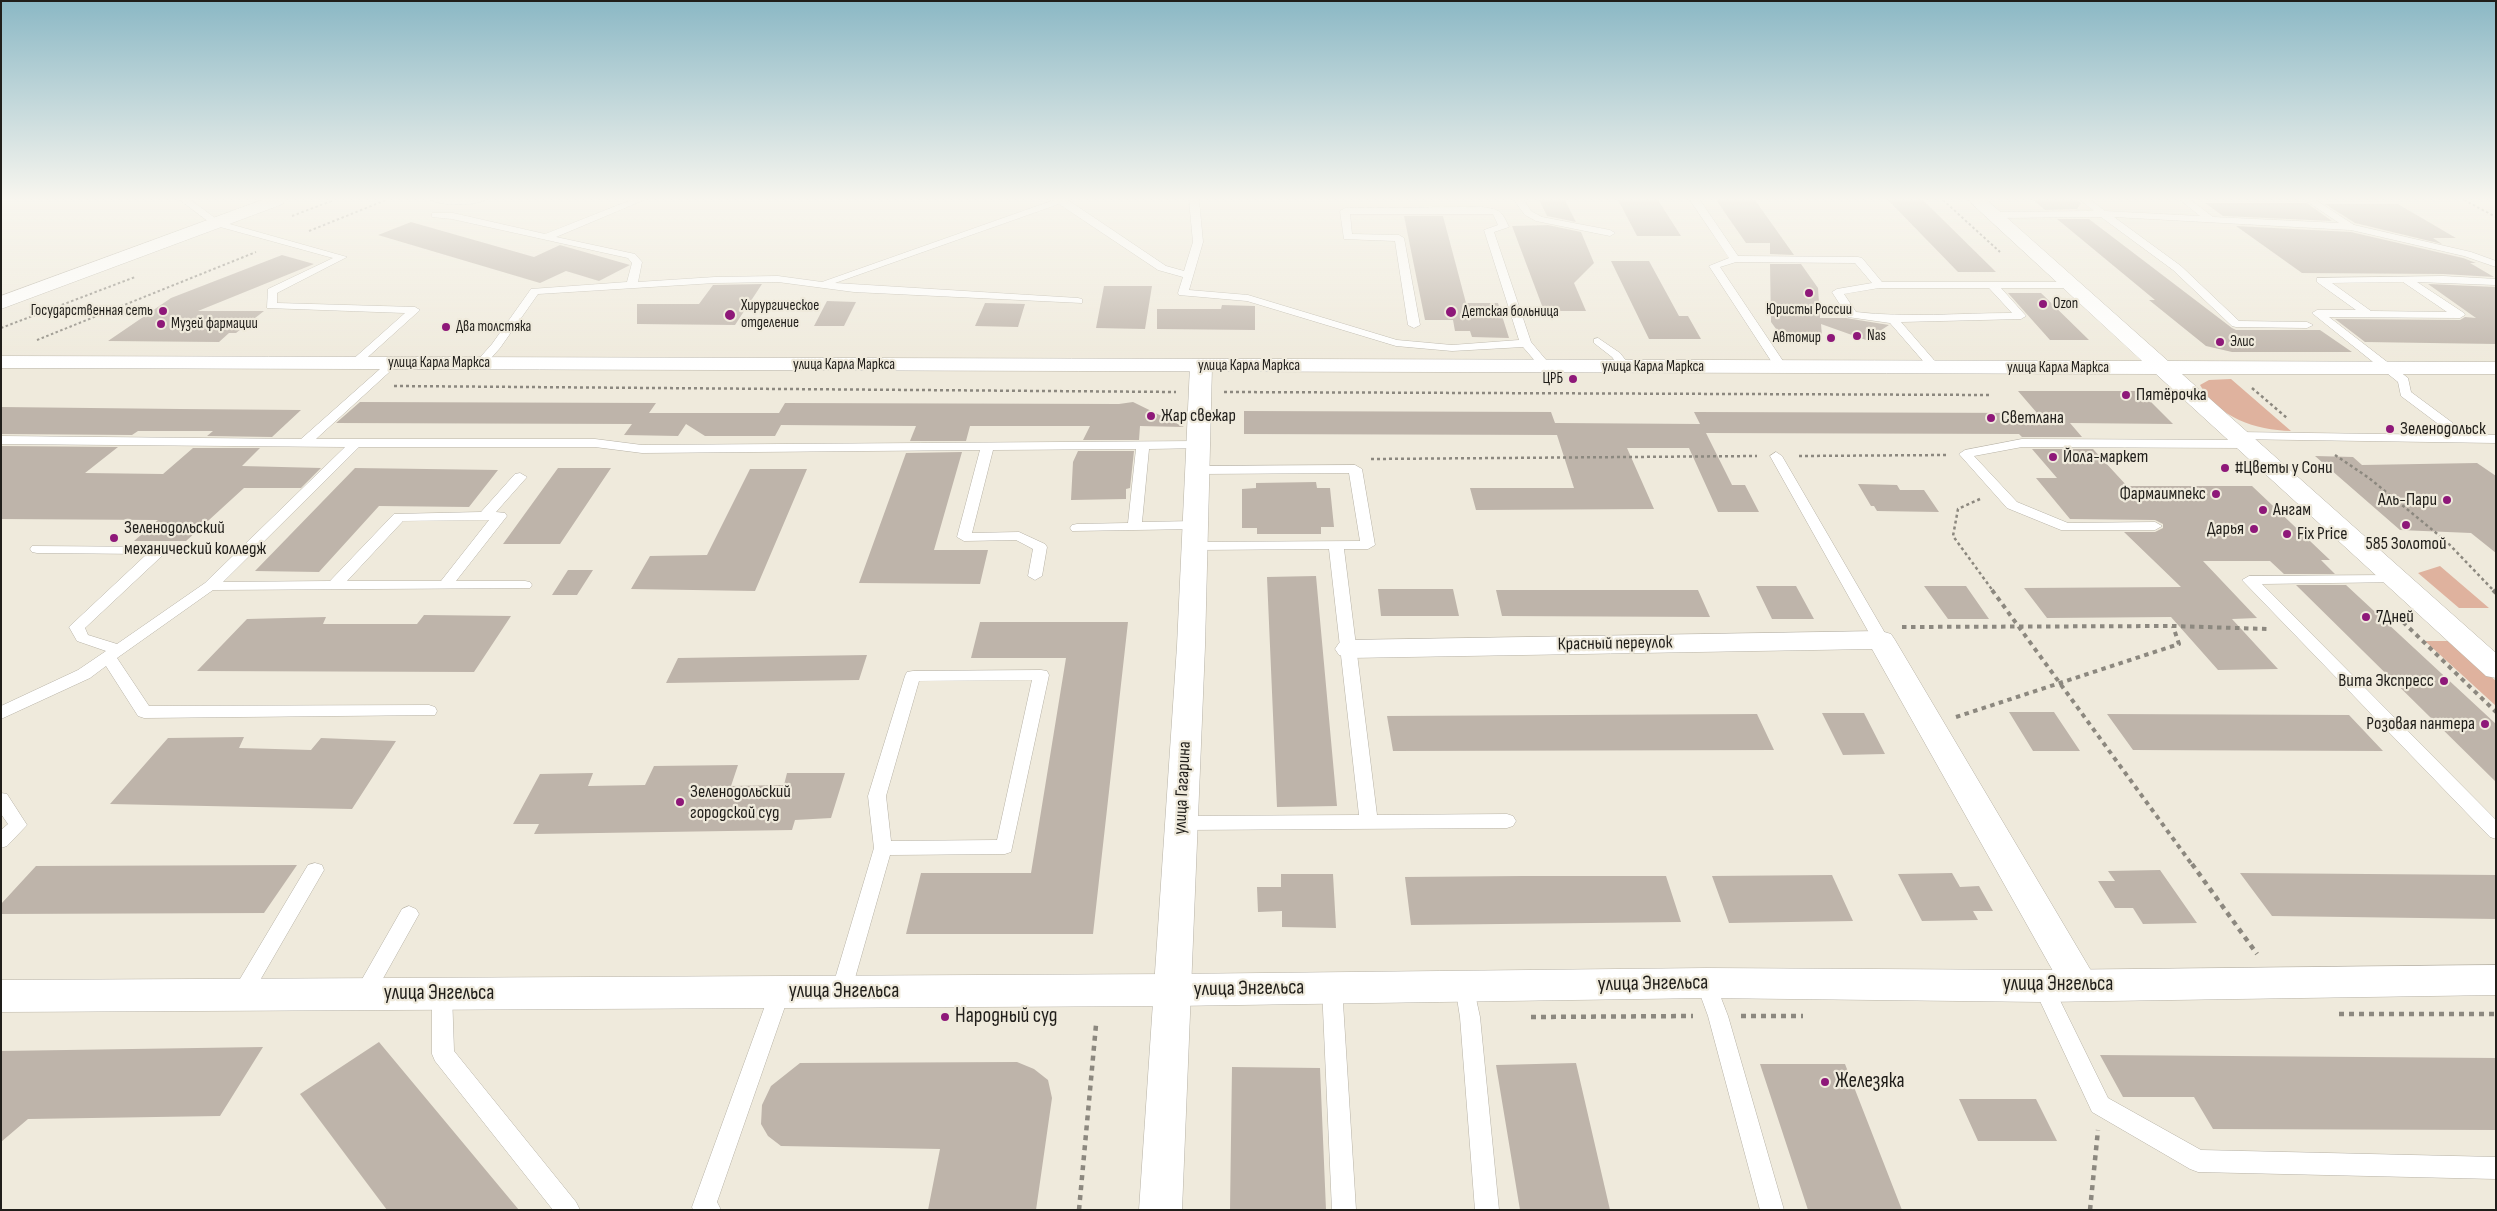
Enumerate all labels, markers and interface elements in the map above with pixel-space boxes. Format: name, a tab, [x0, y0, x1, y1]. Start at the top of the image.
marker: Юристы России	[1803, 287, 1815, 299]
place label: Ozon	[2053, 295, 2078, 313]
place label: Хирургическое отделение	[741, 297, 819, 332]
marker: Ozon	[2037, 298, 2049, 310]
place label: Юристы России	[1766, 301, 1852, 319]
place label: Государственная сеть	[31, 302, 153, 320]
place label: Детская больница	[1462, 303, 1559, 321]
marker: Государственная сеть	[157, 305, 169, 317]
marker: Детская больница	[1444, 305, 1458, 319]
marker: Хирургическое отделение	[723, 308, 737, 322]
place label: Музей фармации	[171, 315, 258, 333]
marker: Музей фармации	[155, 318, 167, 330]
place label: Два толстяка	[456, 318, 531, 336]
marker: Два толстяка	[440, 321, 452, 333]
place label: Nas	[1867, 327, 1886, 345]
place label: Автомир	[1773, 329, 1821, 347]
marker: Nas	[1851, 330, 1863, 342]
marker: Автомир	[1825, 332, 1837, 344]
place label: Элис	[2230, 333, 2254, 351]
marker: Элис	[2214, 336, 2226, 348]
street label: улица Карла Маркса	[388, 354, 490, 372]
street label: улица Карла Маркса	[793, 356, 895, 374]
street label: улица Карла Маркса	[1198, 357, 1300, 375]
street label: улица Карла Маркса	[1602, 358, 1704, 376]
street label: улица Карла Маркса	[2007, 359, 2109, 377]
place label: ЦРБ	[1543, 370, 1563, 388]
marker: ЦРБ	[1567, 373, 1579, 385]
place label: Пятёрочка	[2136, 384, 2207, 406]
marker: Пятёрочка	[2120, 389, 2132, 401]
place label: Жар свежар	[1161, 405, 1236, 427]
place label: Светлана	[2001, 407, 2064, 429]
marker: Жар свежар	[1145, 410, 1157, 422]
marker: Светлана	[1985, 412, 1997, 424]
place label: Зеленодольск	[2400, 418, 2486, 440]
marker: Зеленодольск	[2384, 423, 2396, 435]
place label: Йола-маркет	[2063, 446, 2148, 468]
marker: Йола-маркет	[2047, 451, 2059, 463]
place label: #Цветы у Сони	[2235, 457, 2333, 479]
marker: #Цветы у Сони	[2219, 462, 2231, 474]
place label: Фармаимпекс	[2120, 483, 2206, 505]
marker: Фармаимпекс	[2210, 488, 2222, 500]
place label: Аль-Пари	[2378, 489, 2437, 511]
marker: Аль-Пари	[2441, 494, 2453, 506]
place label: Ангам	[2273, 499, 2311, 521]
marker: Ангам	[2257, 504, 2269, 516]
place label: Зеленодольский механический колледж	[124, 517, 266, 560]
place label: Дарья	[2207, 518, 2244, 540]
marker: 585 Золотой	[2400, 519, 2412, 531]
marker: Дарья	[2248, 523, 2260, 535]
place label: Fix Price	[2297, 523, 2348, 545]
marker: Fix Price	[2281, 528, 2293, 540]
marker: Зеленодольский механический колледж	[108, 532, 120, 544]
place label: 585 Золотой	[2366, 533, 2446, 555]
place label: 7Дней	[2376, 606, 2414, 628]
marker: 7Дней	[2360, 611, 2372, 623]
street label: Красный переулок	[1557, 632, 1673, 656]
place label: Вита Экспресс	[2338, 670, 2434, 692]
marker: Вита Экспресс	[2438, 675, 2450, 687]
place label: Розовая пантера	[2366, 713, 2475, 735]
marker: Розовая пантера	[2479, 718, 2491, 730]
street label: улица Гагарина	[1170, 741, 1196, 835]
place label: Зеленодольский городской суд	[690, 781, 791, 824]
marker: Зеленодольский городской суд	[674, 796, 686, 808]
street label: улица Энгельса	[1598, 970, 1708, 998]
street label: улица Энгельса	[2003, 972, 2113, 998]
street label: улица Энгельса	[1194, 975, 1304, 1003]
street label: улица Энгельса	[789, 979, 899, 1005]
street label: улица Энгельса	[384, 981, 494, 1007]
place label: Народный суд	[955, 1004, 1058, 1030]
marker: Народный суд	[939, 1011, 951, 1023]
place label: Железяка	[1835, 1069, 1905, 1095]
marker: Железяка	[1819, 1076, 1831, 1088]

